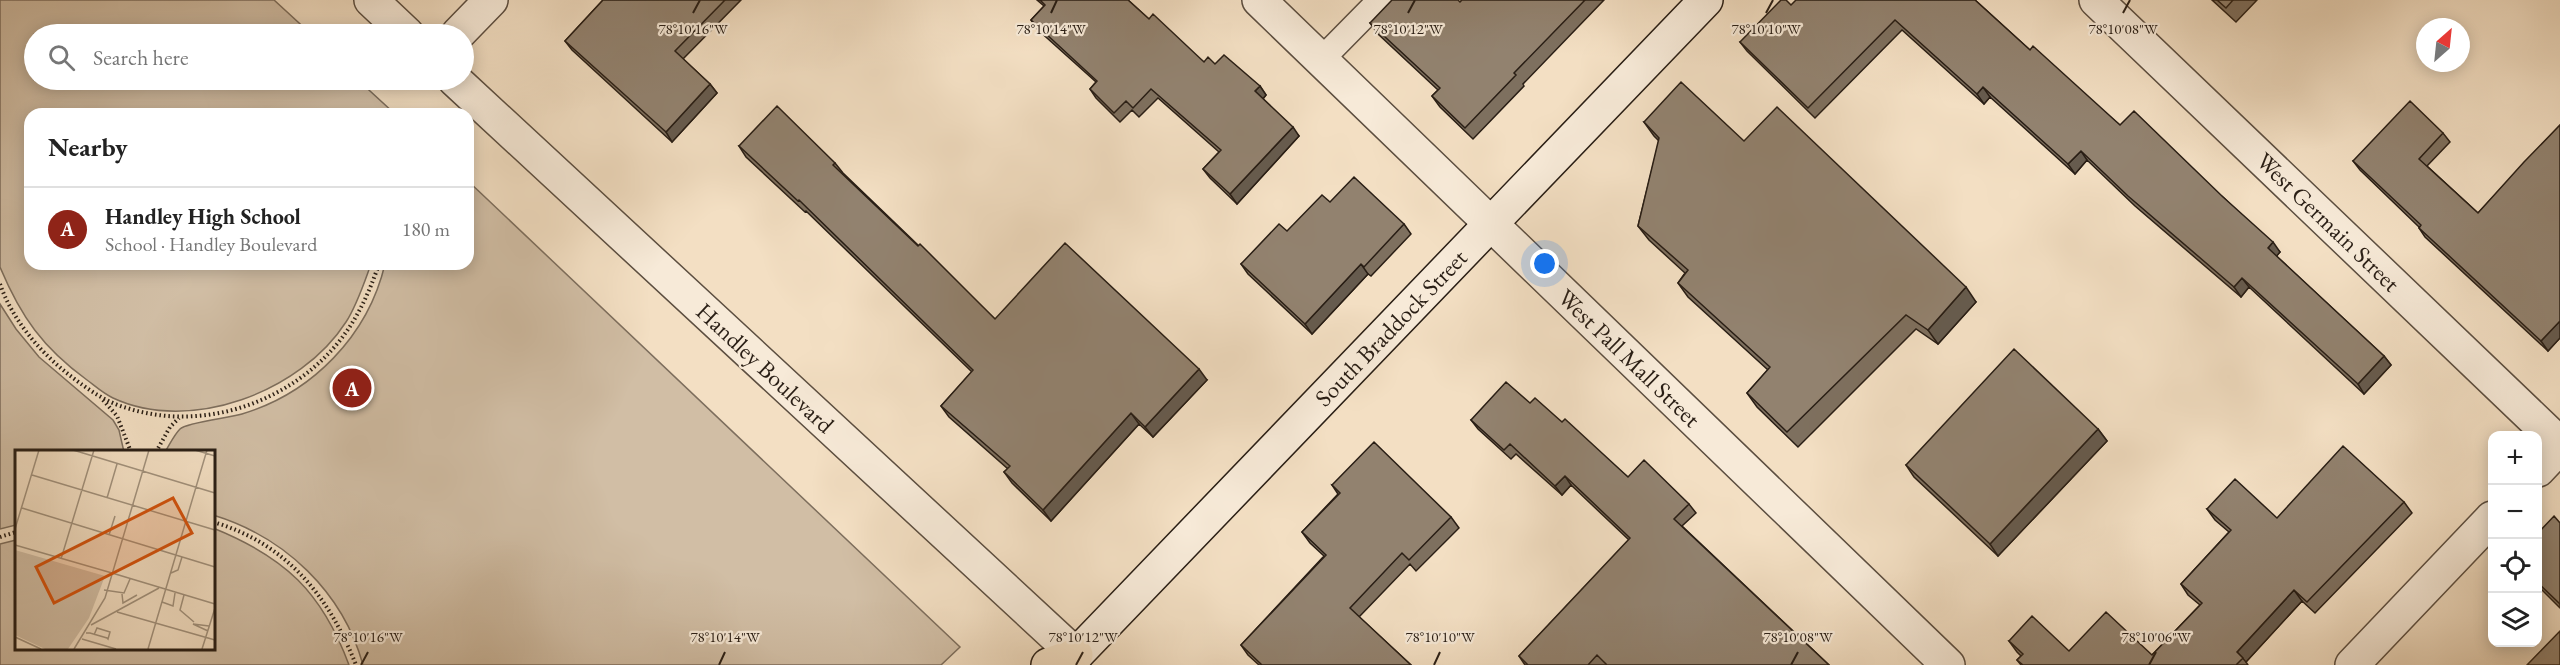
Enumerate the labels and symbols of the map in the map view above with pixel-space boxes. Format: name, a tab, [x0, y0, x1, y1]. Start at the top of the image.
north arrow	[2416, 18, 2470, 72]
text: 78°10'16"W	[658, 19, 728, 38]
text: 78°10'14"W	[1016, 19, 1086, 38]
text: 78°10'12"W	[1373, 19, 1443, 38]
text: 78°10'10"W	[1731, 19, 1801, 38]
text: 78°10'08"W	[2088, 19, 2158, 38]
street label: West Germain Street	[2250, 145, 2407, 298]
street label: South Braddock Street	[1308, 242, 1474, 413]
your location	[1530, 249, 1559, 278]
street label: West Pall Mall Street	[1551, 282, 1708, 434]
street label: Handley Boulevard	[690, 296, 842, 440]
pin: A	[332, 366, 372, 410]
inset map	[15, 450, 214, 650]
text: 78°10'16"W	[333, 627, 403, 646]
text: 78°10'14"W	[690, 627, 760, 646]
text: 78°10'12"W	[1048, 627, 1118, 646]
text: 78°10'10"W	[1405, 627, 1475, 646]
text: 78°10'08"W	[1763, 627, 1833, 646]
text: 78°10'06"W	[2121, 627, 2191, 646]

